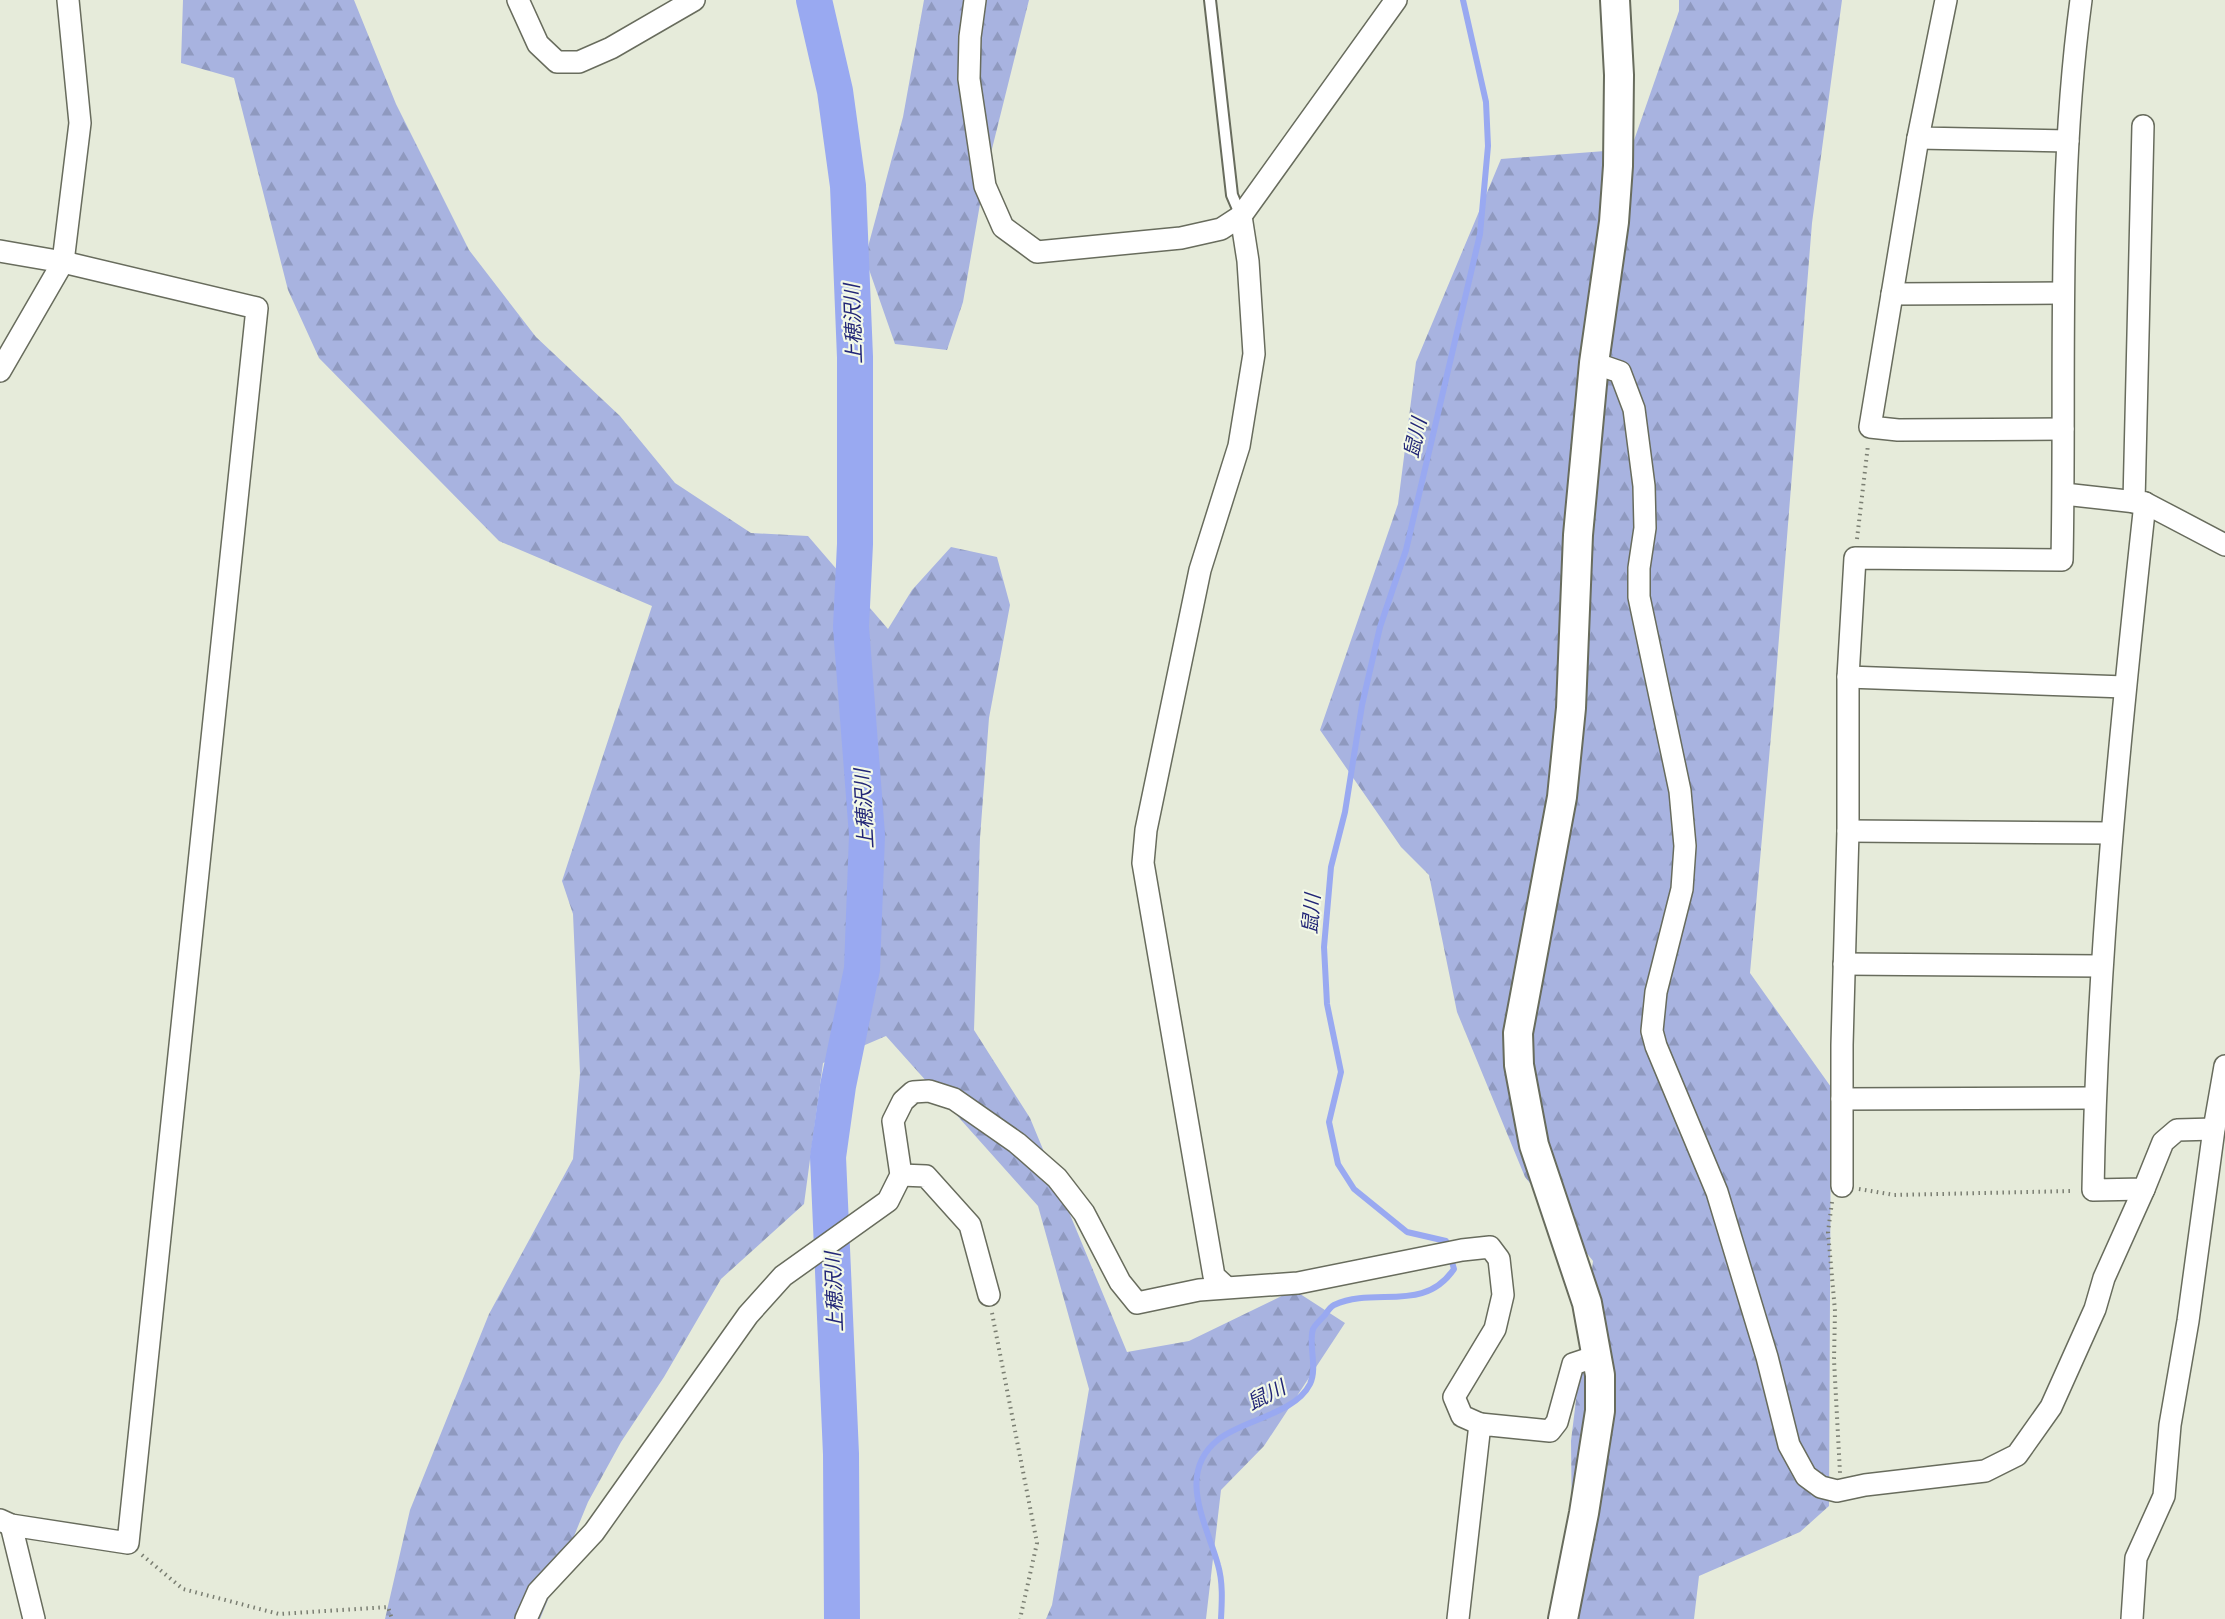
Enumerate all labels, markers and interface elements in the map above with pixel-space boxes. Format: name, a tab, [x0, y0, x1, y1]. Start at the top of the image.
water label: 上穂沢川	[841, 282, 865, 364]
water label: 鼠川	[1400, 414, 1431, 460]
water label: 上穂沢川	[851, 766, 877, 850]
water label: 鼠川	[1298, 891, 1324, 935]
water label: 上穂沢川	[822, 1250, 846, 1332]
water label: 鼠川	[1243, 1375, 1291, 1414]

